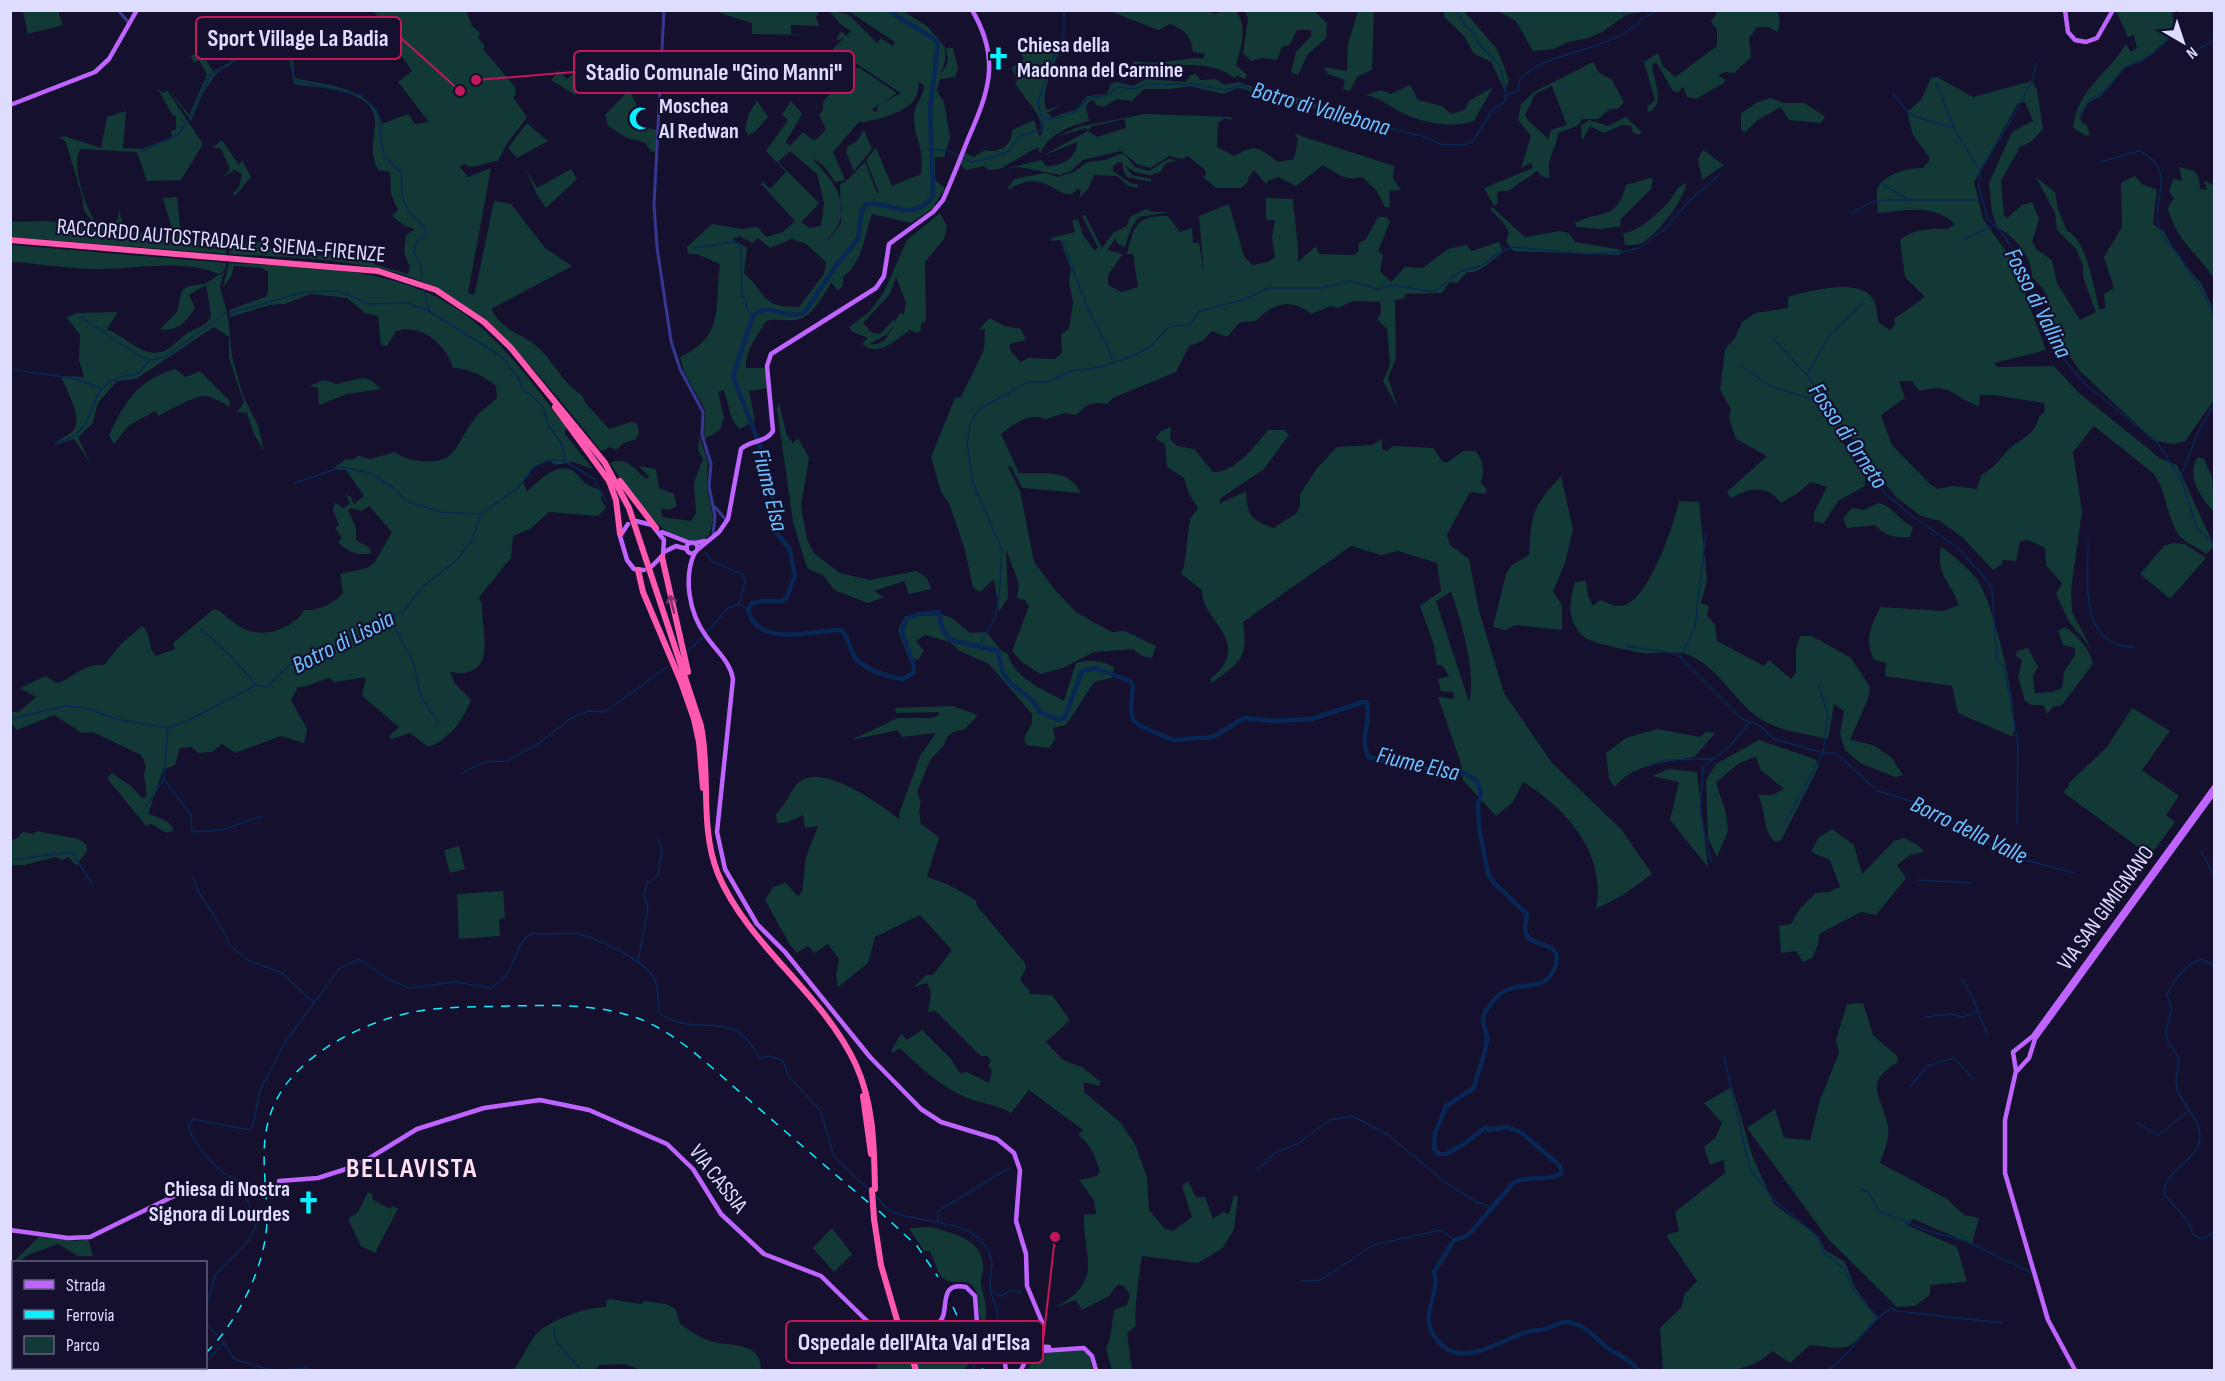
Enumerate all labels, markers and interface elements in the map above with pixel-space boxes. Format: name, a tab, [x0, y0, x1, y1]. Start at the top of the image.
north arrow	[2153, 12, 2213, 72]
callout: Sport Village La Badia	[196, 17, 401, 59]
text: Sport Village La Badia	[208, 24, 388, 53]
place label: Chiesa della Madonna del Carmine	[1017, 32, 1183, 84]
text: N	[2182, 42, 2201, 63]
church icon: Chiesa della Madonna del Carmine	[986, 45, 1012, 71]
callout: Stadio Comunale "Gino Manni"	[574, 51, 854, 93]
text: Stadio Comunale "Gino Manni"	[586, 58, 842, 87]
water label: Botro di Vallebona	[1249, 75, 1394, 143]
place label: Moschea Al Redwan	[658, 93, 739, 145]
mosque icon: Moschea Al Redwan	[628, 106, 654, 132]
street label: RACCORDO AUTOSTRADALE 3 SIENA-FIRENZE	[56, 213, 386, 269]
water label: Fosso di Vallina	[1998, 243, 2078, 363]
water label: Fosso di Orneto	[1802, 378, 1894, 494]
water label: Fiume Elsa	[746, 446, 794, 534]
one-way arrow	[665, 595, 677, 614]
water label: Botro di Lisoia	[287, 604, 399, 680]
water label: Fiume Elsa	[1374, 740, 1462, 788]
water label: Borro della Valle	[1906, 789, 2032, 871]
street label: VIA SAN GIMIGNANO	[2052, 840, 2160, 976]
street label: VIA CASSIA	[683, 1139, 754, 1219]
district label: BELLAVISTA	[346, 1152, 478, 1185]
place label: Chiesa di Nostra Signora di Lourdes	[149, 1176, 290, 1228]
church icon: Chiesa di Nostra Signora di Lourdes	[295, 1189, 321, 1215]
legend	[12, 1261, 207, 1369]
text: Strada	[66, 1275, 106, 1296]
text: Ferrovia	[66, 1305, 114, 1326]
callout: Ospedale dell'Alta Val d'Elsa	[786, 1321, 1043, 1363]
text: Ospedale dell'Alta Val d'Elsa	[798, 1328, 1030, 1357]
text: Parco	[66, 1335, 100, 1356]

